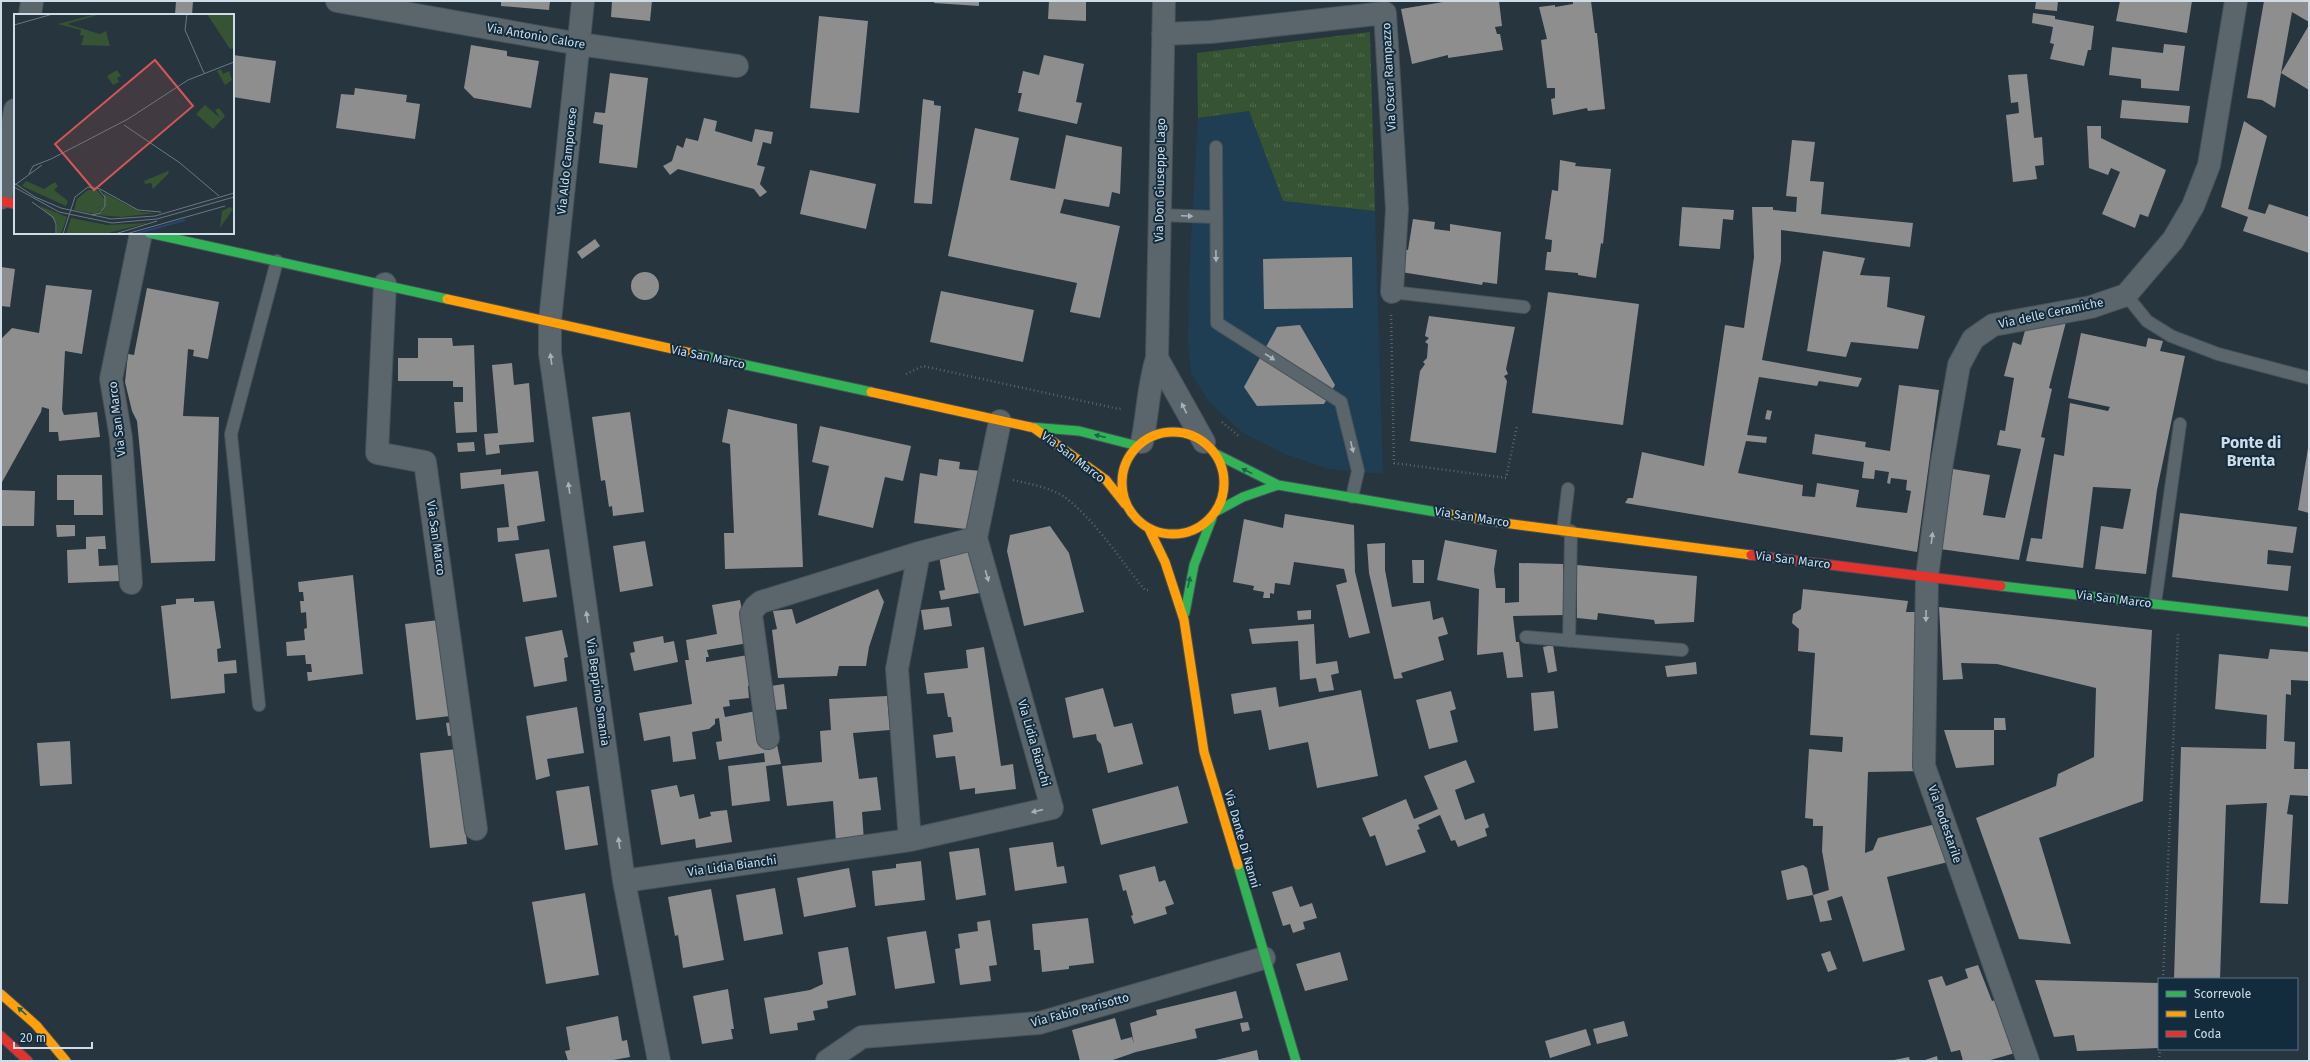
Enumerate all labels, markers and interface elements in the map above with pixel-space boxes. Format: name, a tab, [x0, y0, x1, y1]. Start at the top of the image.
inset map	[14, 14, 234, 234]
street label: Via Antonio Calore	[486, 20, 586, 52]
street label: Via Oscar Rampazzo	[1379, 22, 1399, 132]
street label: Via Aldo Camporese	[554, 107, 580, 215]
street label: Via Don Giuseppe Lago	[1152, 118, 1168, 242]
one-way arrow	[1181, 212, 1193, 219]
one-way arrow	[1213, 250, 1219, 263]
street label: Via delle Ceramiche	[1997, 295, 2105, 331]
street label: Via San Marco	[670, 342, 746, 372]
one-way arrow	[548, 353, 554, 365]
one-way arrow	[1265, 353, 1275, 361]
street label: Via San Marco	[105, 381, 129, 457]
one-way arrow	[1181, 403, 1187, 414]
street label: Via San Marco	[1039, 429, 1107, 485]
one-way arrow	[1094, 433, 1106, 439]
district label: Ponte di Brenta	[2221, 433, 2281, 470]
one-way arrow	[1349, 441, 1355, 453]
one-way arrow	[1241, 467, 1252, 474]
one-way arrow	[566, 482, 572, 494]
street label: Via San Marco	[424, 500, 448, 576]
street label: Via San Marco	[1434, 504, 1510, 530]
one-way arrow	[1929, 532, 1935, 544]
street label: Via San Marco	[1755, 548, 1831, 572]
one-way arrow	[984, 570, 990, 582]
one-way arrow	[1187, 576, 1193, 588]
street label: Via San Marco	[2076, 587, 2152, 611]
one-way arrow	[1923, 610, 1929, 623]
one-way arrow	[584, 611, 590, 623]
street label: Via Beppino Smania	[583, 637, 613, 747]
street label: Via Lidia Bianchi	[1015, 698, 1053, 788]
street label: Via Podestarile	[1925, 783, 1965, 865]
street label: Via Dante Di Nanni	[1221, 788, 1263, 890]
one-way arrow	[1031, 809, 1044, 815]
one-way arrow	[616, 837, 622, 849]
street label: Via Lidia Bianchi	[687, 853, 777, 879]
legend	[2158, 978, 2298, 1050]
text: Scorrevole	[2194, 987, 2251, 1001]
street label: Via Fabio Parisotto	[1029, 990, 1131, 1030]
one-way arrow	[17, 1006, 27, 1016]
text: Lento	[2194, 1007, 2224, 1021]
scale bar	[14, 1024, 92, 1050]
text: Coda	[2194, 1027, 2221, 1041]
text: 20 m	[20, 1031, 46, 1045]

